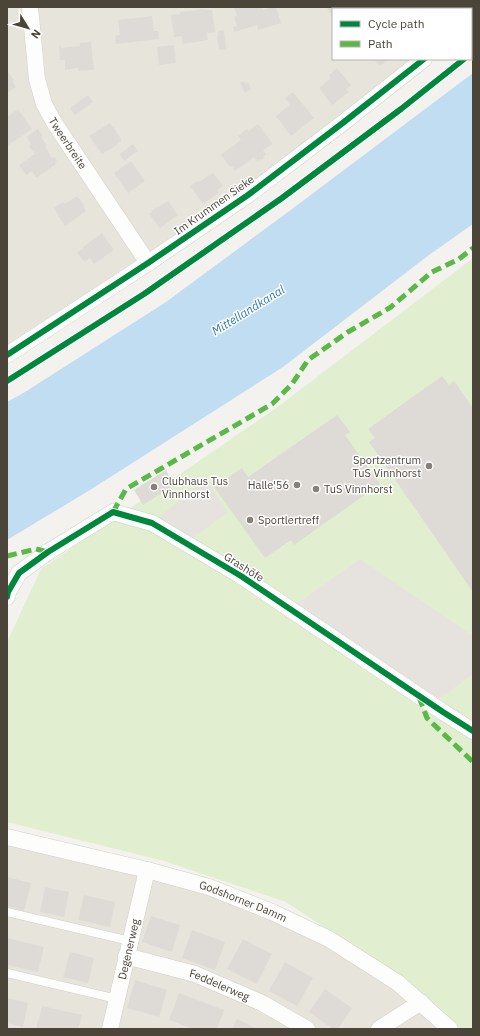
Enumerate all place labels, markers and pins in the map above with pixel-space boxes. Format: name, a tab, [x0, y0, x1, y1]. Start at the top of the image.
place label: Sportzentrum TuS Vinnhorst	[352, 453, 421, 480]
marker: Sportzentrum TuS Vinnhorst	[424, 461, 434, 471]
place label: Clubhaus Tus Vinnhorst	[162, 474, 228, 501]
place label: Halle'56	[248, 478, 289, 492]
marker: Halle'56	[292, 480, 302, 490]
marker: Clubhaus Tus Vinnhorst	[149, 482, 159, 492]
place label: TuS Vinnhorst	[324, 482, 393, 496]
marker: TuS Vinnhorst	[311, 484, 321, 494]
place label: Sportlertreff	[258, 513, 319, 527]
marker: Sportlertreff	[245, 515, 255, 525]

